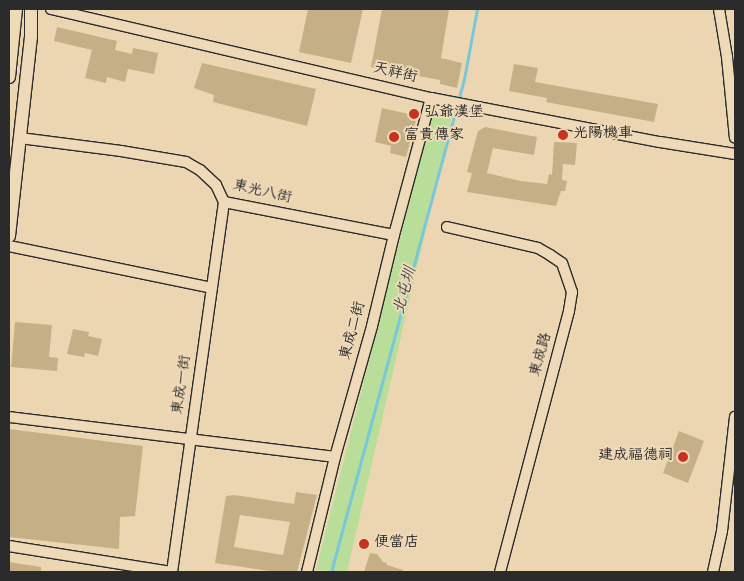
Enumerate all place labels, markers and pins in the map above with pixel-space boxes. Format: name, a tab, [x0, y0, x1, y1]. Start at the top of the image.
place label: 弘爺漢堡	[424, 105, 484, 123]
marker: 弘爺漢堡	[408, 108, 420, 120]
place label: 光陽機車	[573, 126, 633, 144]
place label: 富貴傳家	[404, 128, 464, 146]
marker: 光陽機車	[557, 129, 569, 141]
marker: 富貴傳家	[388, 131, 400, 143]
place label: 建成福德祠	[598, 448, 673, 466]
marker: 建成福德祠	[677, 451, 689, 463]
place label: 便當店	[374, 535, 419, 553]
marker: 便當店	[358, 538, 370, 550]

